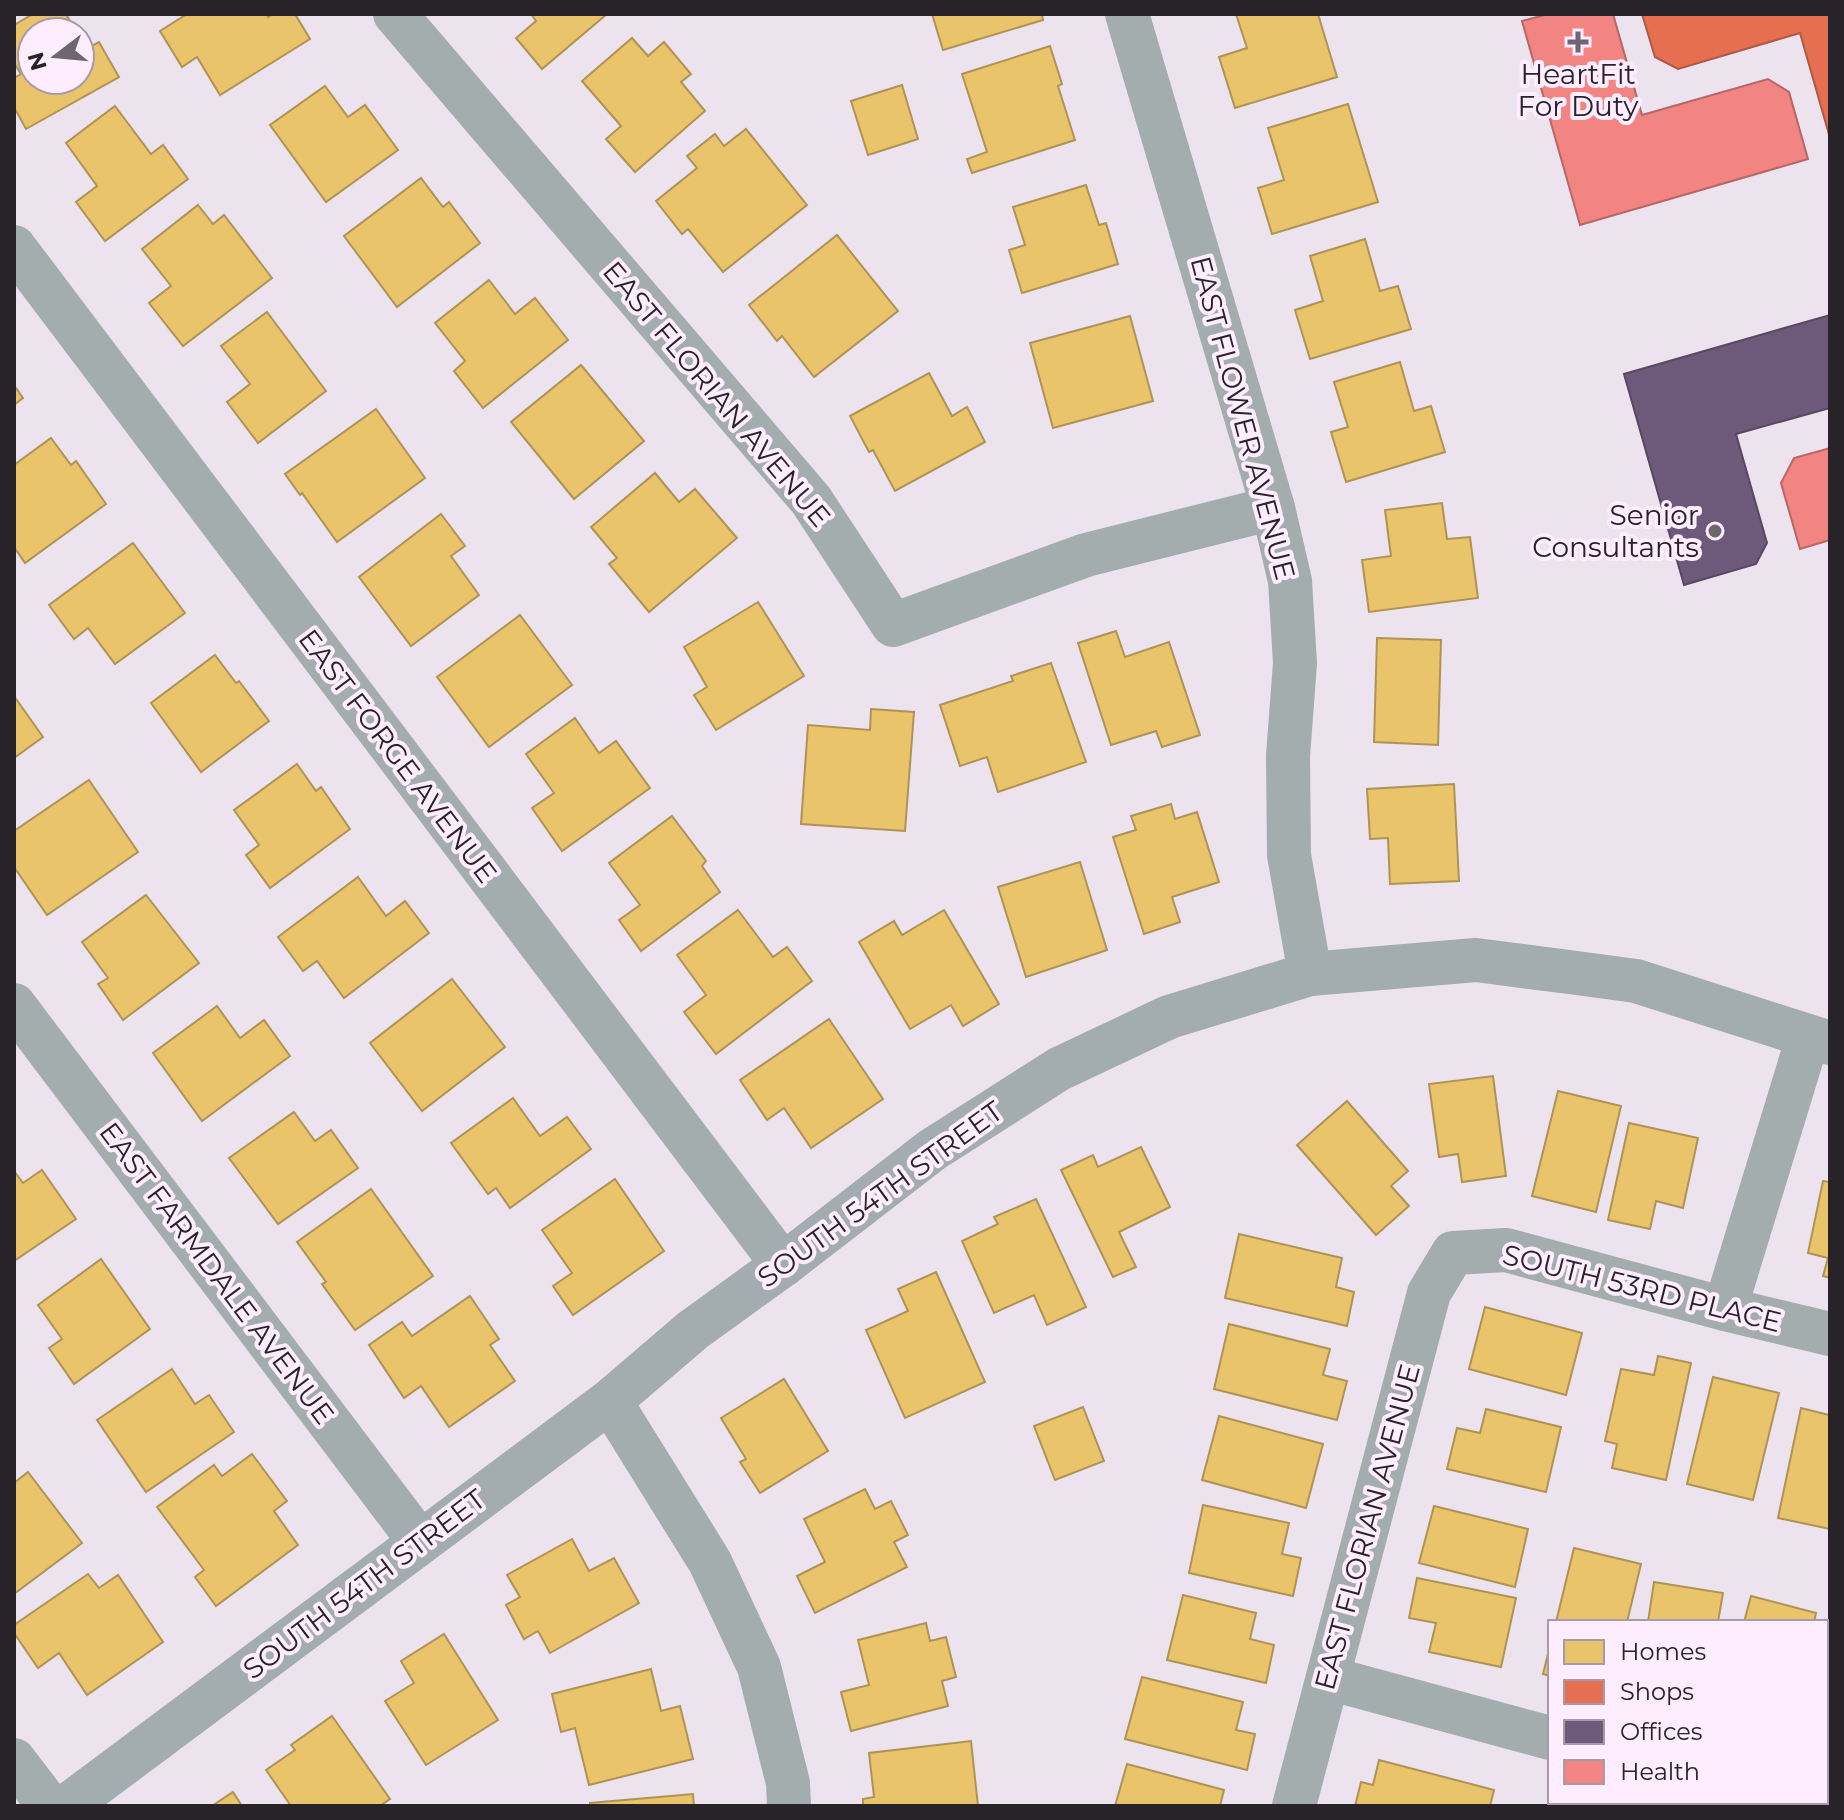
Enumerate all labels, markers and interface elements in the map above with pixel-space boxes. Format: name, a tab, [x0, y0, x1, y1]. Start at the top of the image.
north arrow	[16, 16, 96, 96]
marker: HeartFit For Duty	[1567, 31, 1589, 53]
text: N	[22, 49, 53, 74]
place label: HeartFit For Duty	[1518, 57, 1639, 123]
street label: EAST FLOWER AVENUE	[1183, 253, 1303, 583]
street label: EAST FLORIAN AVENUE	[596, 254, 838, 534]
place label: Senior Consultants	[1532, 498, 1699, 564]
marker: Senior Consultants	[1706, 522, 1724, 540]
street label: EAST FORGE AVENUE	[292, 623, 504, 889]
street label: SOUTH 54TH STREET	[751, 1094, 1009, 1294]
street label: EAST FARMDALE AVENUE	[92, 1115, 342, 1431]
street label: SOUTH 53RD PLACE	[1499, 1237, 1785, 1339]
street label: EAST FLORIAN AVENUE	[1307, 1360, 1427, 1694]
street label: SOUTH 54TH STREET	[236, 1482, 492, 1686]
legend	[1548, 1620, 1828, 1804]
text: Homes	[1620, 1637, 1706, 1666]
text: Shops	[1620, 1677, 1694, 1706]
text: Offices	[1620, 1717, 1702, 1746]
text: Health	[1620, 1757, 1700, 1786]

